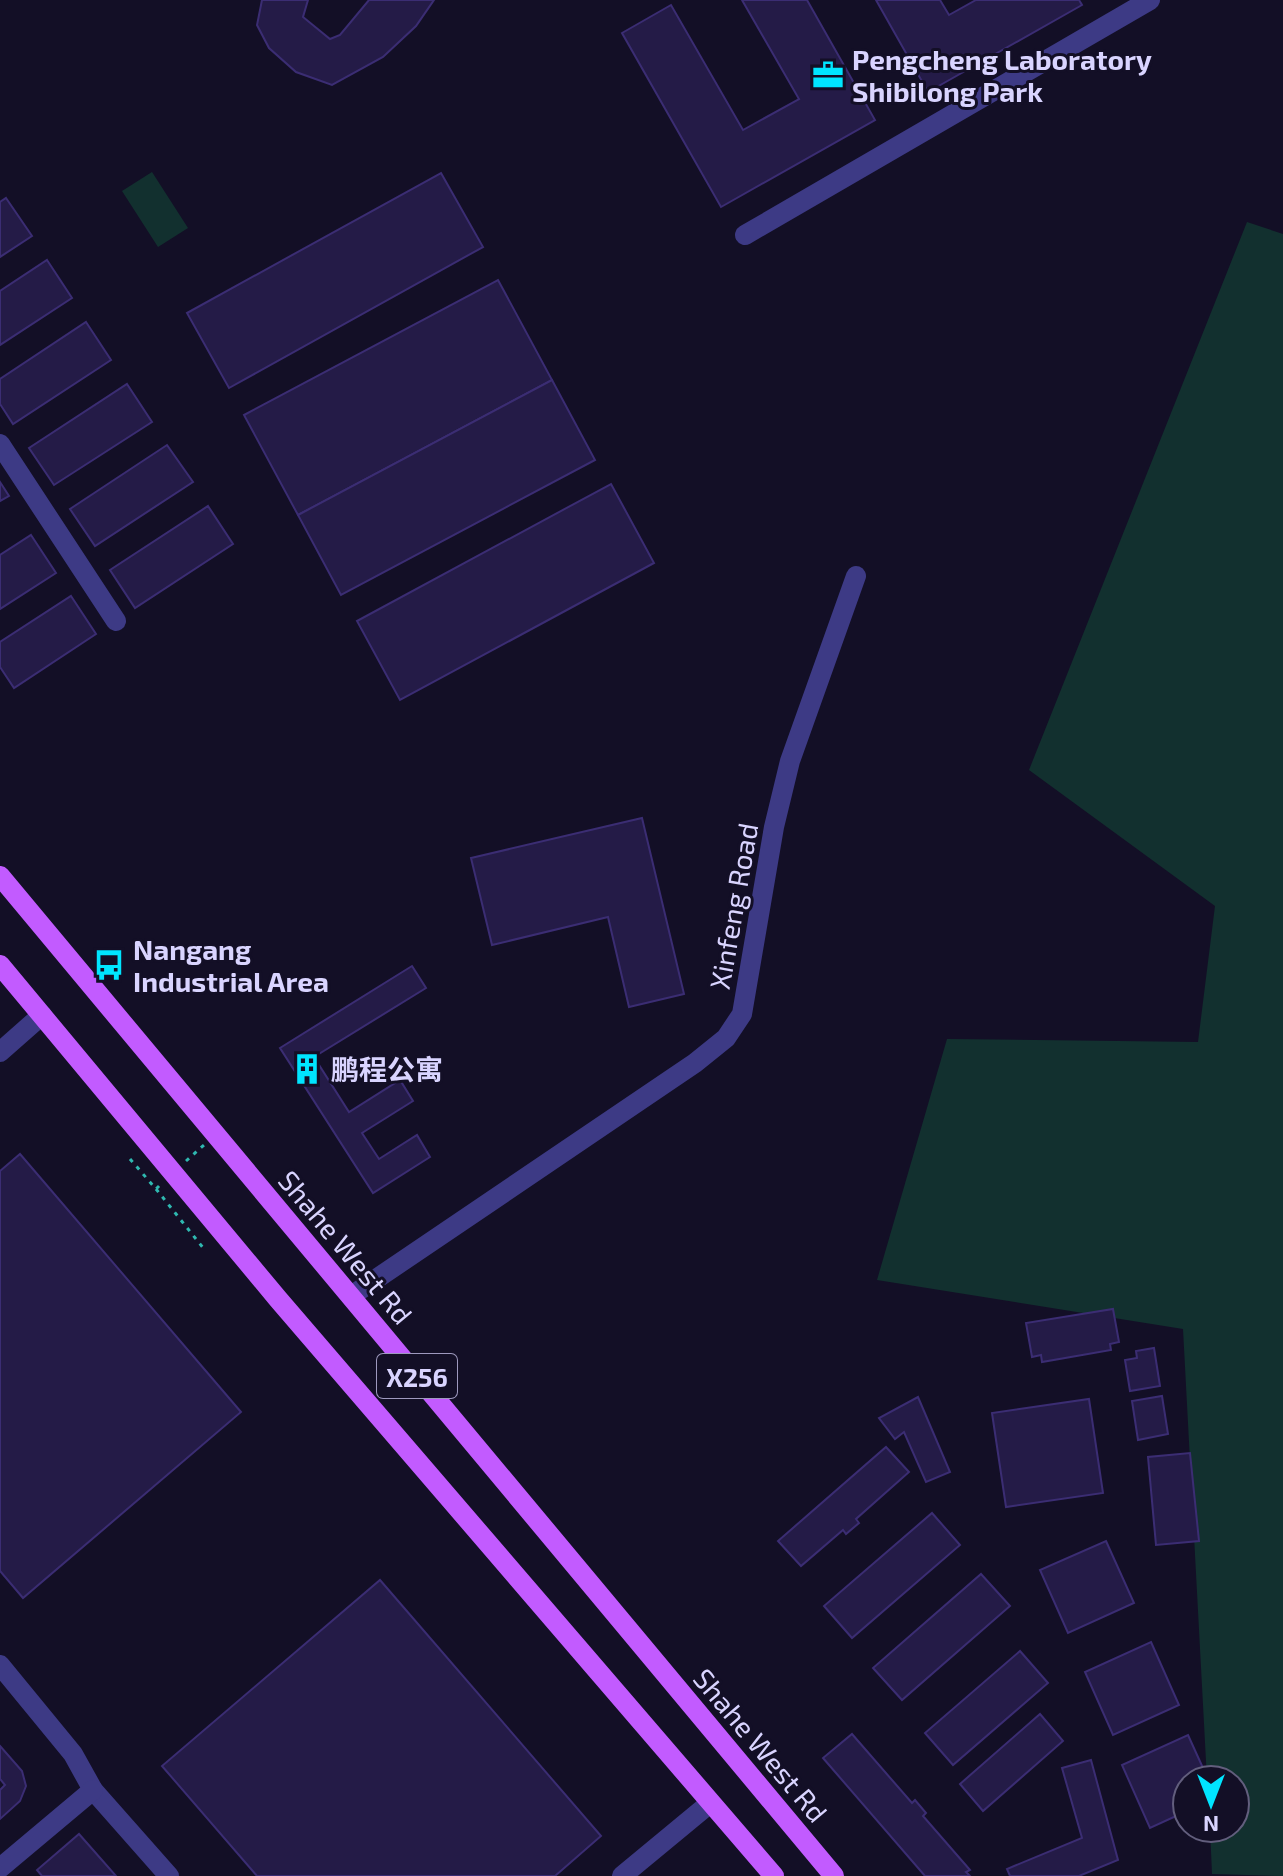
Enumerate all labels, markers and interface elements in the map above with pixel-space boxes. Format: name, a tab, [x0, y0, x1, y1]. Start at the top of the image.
place label: Pengcheng Laboratory Shibilong Park	[852, 42, 1152, 108]
office icon: Pengcheng Laboratory Shibilong Park	[811, 58, 845, 92]
street label: Xinfeng Road	[702, 820, 764, 992]
place label: Nangang Industrial Area	[133, 932, 329, 998]
bus stop icon: Nangang Industrial Area	[92, 948, 126, 982]
building icon: 鹏程公寓	[290, 1052, 324, 1086]
place label: 鹏程公寓	[331, 1052, 443, 1086]
street label: Shahe West Rd	[272, 1163, 420, 1331]
road number: X256	[377, 1354, 457, 1398]
street label: Shahe West Rd	[687, 1661, 835, 1829]
north arrow	[1171, 1764, 1251, 1844]
text: N	[1203, 1812, 1219, 1838]

